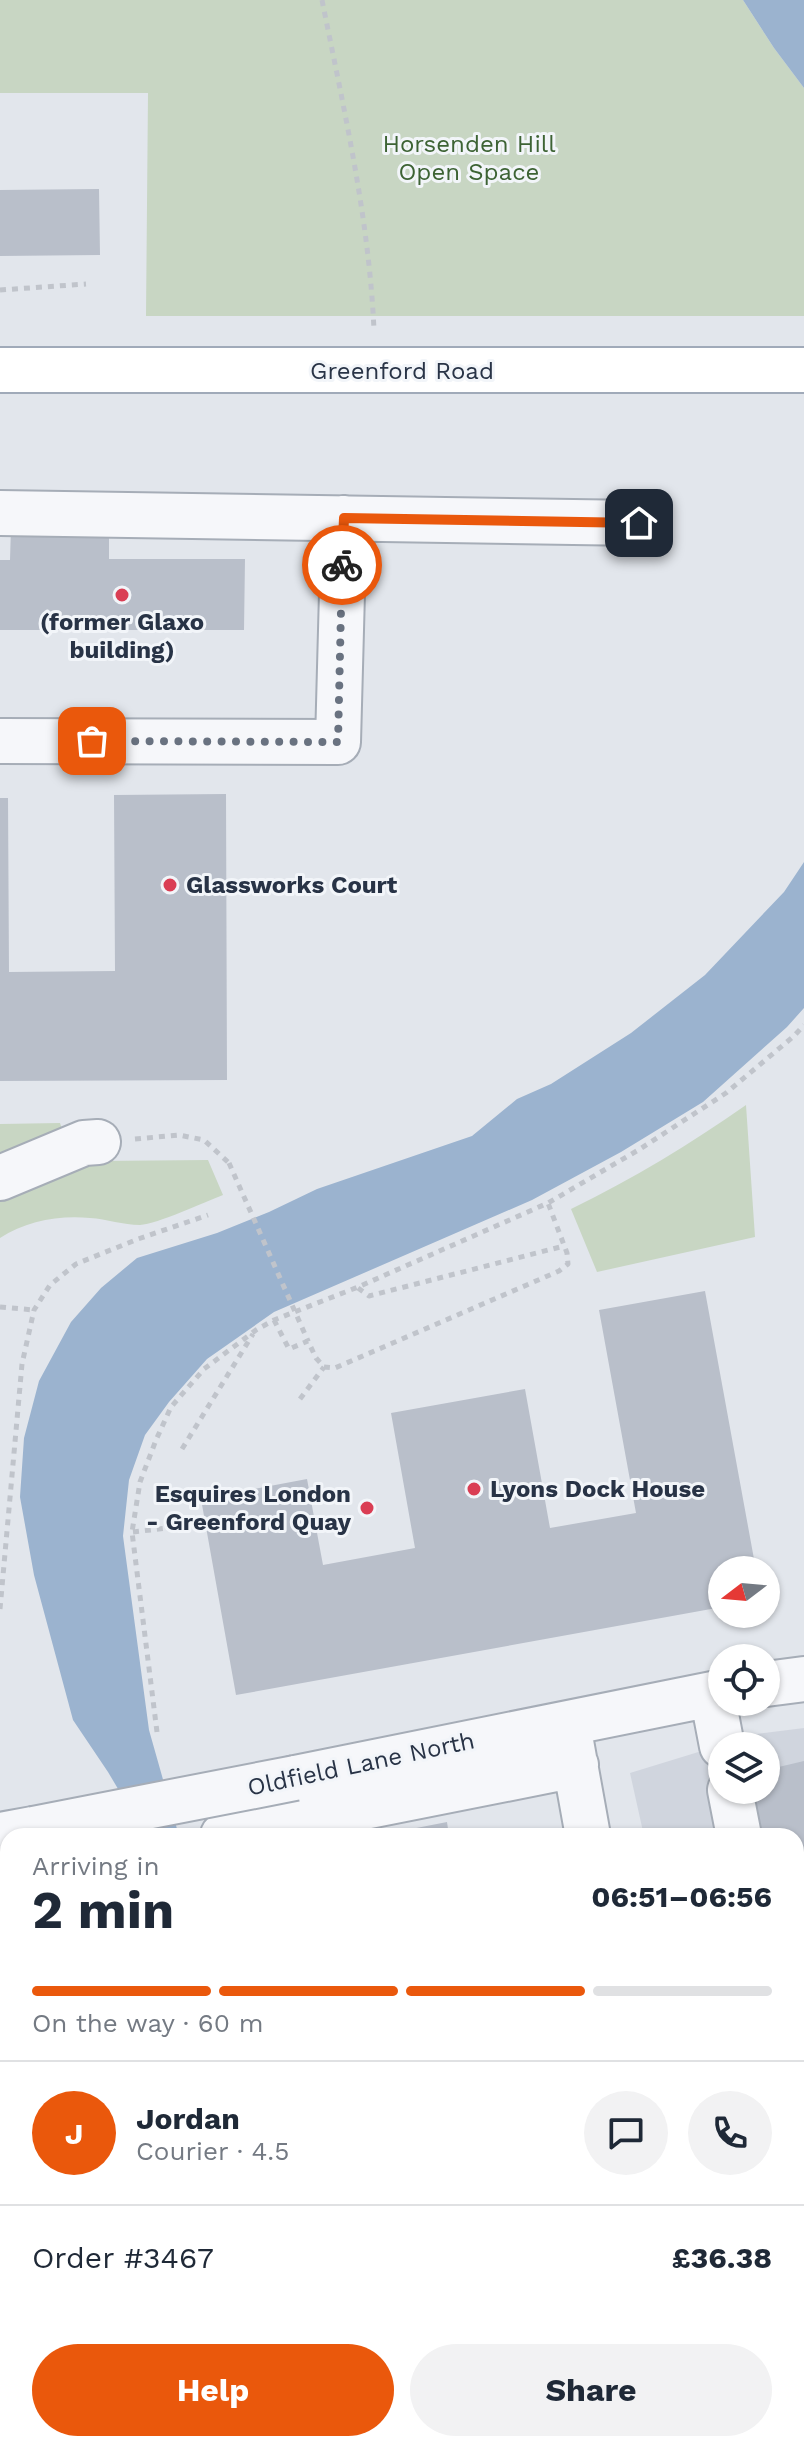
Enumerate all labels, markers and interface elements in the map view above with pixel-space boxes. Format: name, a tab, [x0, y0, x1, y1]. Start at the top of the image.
park label: Horsenden Hill Open Space	[382, 130, 556, 186]
street label: Greenford Road	[310, 357, 494, 385]
pin	[605, 489, 673, 557]
icon: home	[617, 501, 661, 545]
courier	[302, 525, 382, 605]
icon: bike	[320, 543, 364, 587]
marker: (former Glaxo building)	[113, 586, 131, 604]
place label: (former Glaxo building)	[40, 608, 204, 664]
pin	[58, 707, 126, 775]
icon: bag	[70, 719, 114, 763]
place label: Glassworks Court	[186, 871, 398, 899]
marker: Glassworks Court	[161, 876, 179, 894]
place label: Lyons Dock House	[490, 1475, 705, 1503]
place label: Esquires London - Greenford Quay	[146, 1480, 351, 1536]
marker: Lyons Dock House	[465, 1480, 483, 1498]
marker: Esquires London - Greenford Quay	[358, 1499, 376, 1517]
north arrow	[708, 1556, 780, 1628]
map controls	[708, 1556, 780, 1804]
button: locate	[708, 1644, 780, 1716]
street label: Oldfield Lane North	[245, 1726, 477, 1802]
button: layers	[708, 1732, 780, 1804]
text: Arriving in	[32, 1851, 160, 1881]
text: 06:51–06:56	[591, 1879, 772, 1914]
text: 2 min	[32, 1880, 174, 1941]
text: On the way · 60 m	[32, 2008, 263, 2038]
button: chat	[584, 2091, 668, 2175]
button: phone	[688, 2091, 772, 2175]
text: Jordan	[136, 2101, 240, 2136]
text: J	[65, 2116, 83, 2151]
text: Courier · 4.5	[136, 2136, 289, 2166]
text: Order #3467	[32, 2240, 214, 2275]
text: £36.38	[672, 2240, 772, 2275]
button: Help	[32, 2344, 394, 2436]
button: Share	[410, 2344, 772, 2436]

